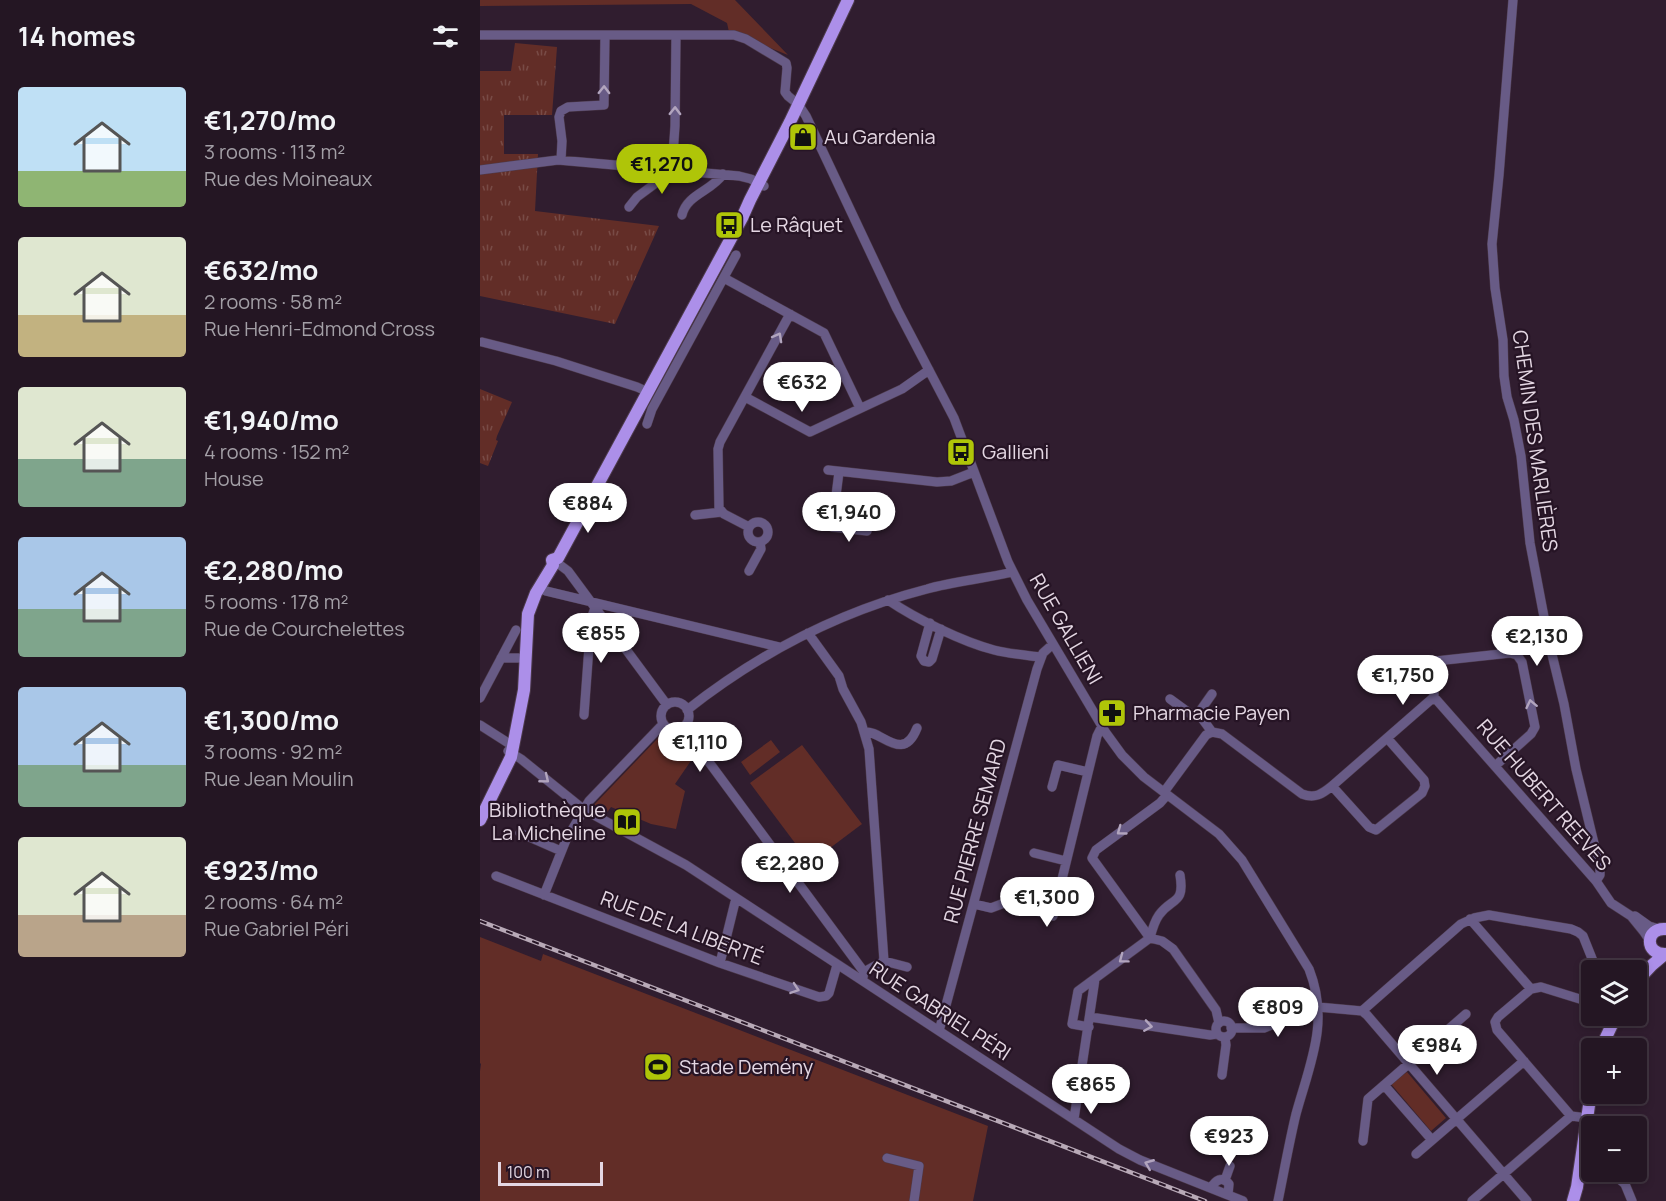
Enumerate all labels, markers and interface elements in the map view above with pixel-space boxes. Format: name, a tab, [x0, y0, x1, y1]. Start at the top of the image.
text: 14 homes	[18, 18, 136, 54]
icon: filters	[429, 20, 462, 53]
one-way arrow	[598, 86, 611, 95]
text: €1,270/mo	[204, 102, 336, 138]
one-way arrow	[669, 106, 681, 115]
icon: home	[66, 111, 138, 183]
shop icon: Au Gardenia	[787, 121, 819, 153]
place label: Au Gardenia	[824, 123, 936, 150]
text: 3 rooms · 113 m²	[204, 138, 345, 165]
pin: €1,270	[613, 144, 711, 195]
text: €1,270	[630, 150, 694, 177]
text: Rue des Moineaux	[204, 165, 372, 192]
bus stop icon: Le Râquet	[713, 209, 745, 241]
place label: Le Râquet	[750, 211, 843, 238]
text: €632/mo	[204, 252, 318, 288]
icon: home	[66, 261, 138, 333]
text: 2 rooms · 58 m²	[204, 288, 342, 315]
text: Rue Henri-Edmond Cross	[204, 315, 435, 342]
street label: CHEMIN DES MARLIÈRES	[1507, 328, 1564, 553]
one-way arrow	[771, 333, 782, 343]
pin: €632	[766, 362, 838, 413]
text: €632	[777, 368, 827, 395]
text: €1,940/mo	[204, 402, 339, 438]
icon: home	[66, 411, 138, 483]
bus stop icon: Gallieni	[945, 436, 977, 468]
text: 4 rooms · 152 m²	[204, 438, 350, 465]
place label: Gallieni	[982, 438, 1049, 465]
text: House	[204, 465, 264, 492]
pin: €884	[552, 483, 624, 534]
text: €884	[563, 489, 613, 516]
pin: €1,940	[800, 492, 898, 543]
text: €1,940	[816, 498, 882, 525]
text: €2,280/mo	[204, 552, 343, 588]
icon: home	[66, 561, 138, 633]
street label: RUE GALLIENI	[1024, 569, 1109, 689]
text: 5 rooms · 178 m²	[204, 588, 349, 615]
pin: €855	[565, 613, 637, 664]
text: Rue de Courchelettes	[204, 615, 405, 642]
pin: €2,130	[1488, 616, 1586, 667]
text: €855	[576, 619, 626, 646]
text: €2,130	[1506, 622, 1568, 649]
pin: €1,750	[1354, 655, 1452, 706]
text: €1,750	[1371, 661, 1435, 688]
pharmacy icon: Pharmacie Payen	[1096, 697, 1128, 729]
place label: Pharmacie Payen	[1133, 699, 1290, 726]
one-way arrow	[1525, 699, 1538, 709]
text: €1,300/mo	[204, 702, 339, 738]
icon: home	[66, 711, 138, 783]
street label: RUE HUBERT REEVES	[1471, 713, 1618, 876]
pin: €1,110	[651, 722, 749, 773]
text: €1,110	[672, 728, 728, 755]
street label: RUE PIERRE SEMARD	[937, 736, 1012, 926]
text: 3 rooms · 92 m²	[204, 738, 343, 765]
text: Rue Jean Moulin	[204, 765, 354, 792]
one-way arrow	[539, 772, 550, 783]
place label: Bibliothèque La Micheline	[489, 796, 606, 846]
library icon: Bibliothèque La Micheline	[611, 806, 643, 838]
one-way arrow	[1117, 824, 1128, 835]
pin: €2,280	[741, 843, 839, 894]
text: €2,280	[756, 849, 824, 876]
text: €923/mo	[204, 852, 318, 888]
icon: home	[66, 861, 138, 933]
pin: €1,300	[998, 877, 1096, 928]
text: €1,300	[1014, 883, 1080, 910]
street label: RUE DE LA LIBERTÉ	[597, 884, 767, 971]
text: 2 rooms · 64 m²	[204, 888, 343, 915]
text: Rue Gabriel Péri	[204, 915, 349, 942]
one-way arrow	[1118, 952, 1129, 963]
street label: RUE GABRIEL PÉRI	[864, 955, 1016, 1066]
map controls	[1581, 960, 1647, 1182]
button: layers	[1581, 960, 1647, 1026]
one-way arrow	[789, 981, 800, 994]
pin: €809	[1242, 987, 1314, 1038]
text: €809	[1252, 993, 1304, 1020]
one-way arrow	[1144, 1019, 1153, 1031]
pin: €984	[1401, 1025, 1473, 1076]
text: €984	[1412, 1031, 1462, 1058]
button: +	[1581, 1038, 1647, 1104]
sports icon: Stade Demény	[642, 1051, 674, 1083]
place label: Stade Demény	[679, 1053, 814, 1080]
pin: €865	[1055, 1064, 1127, 1115]
text: €865	[1066, 1070, 1116, 1097]
pin: €923	[1193, 1116, 1265, 1167]
button: −	[1581, 1116, 1647, 1182]
text: €923	[1204, 1122, 1254, 1149]
one-way arrow	[1145, 1158, 1155, 1171]
scale bar	[498, 1159, 603, 1186]
text: 100 m	[507, 1161, 550, 1183]

